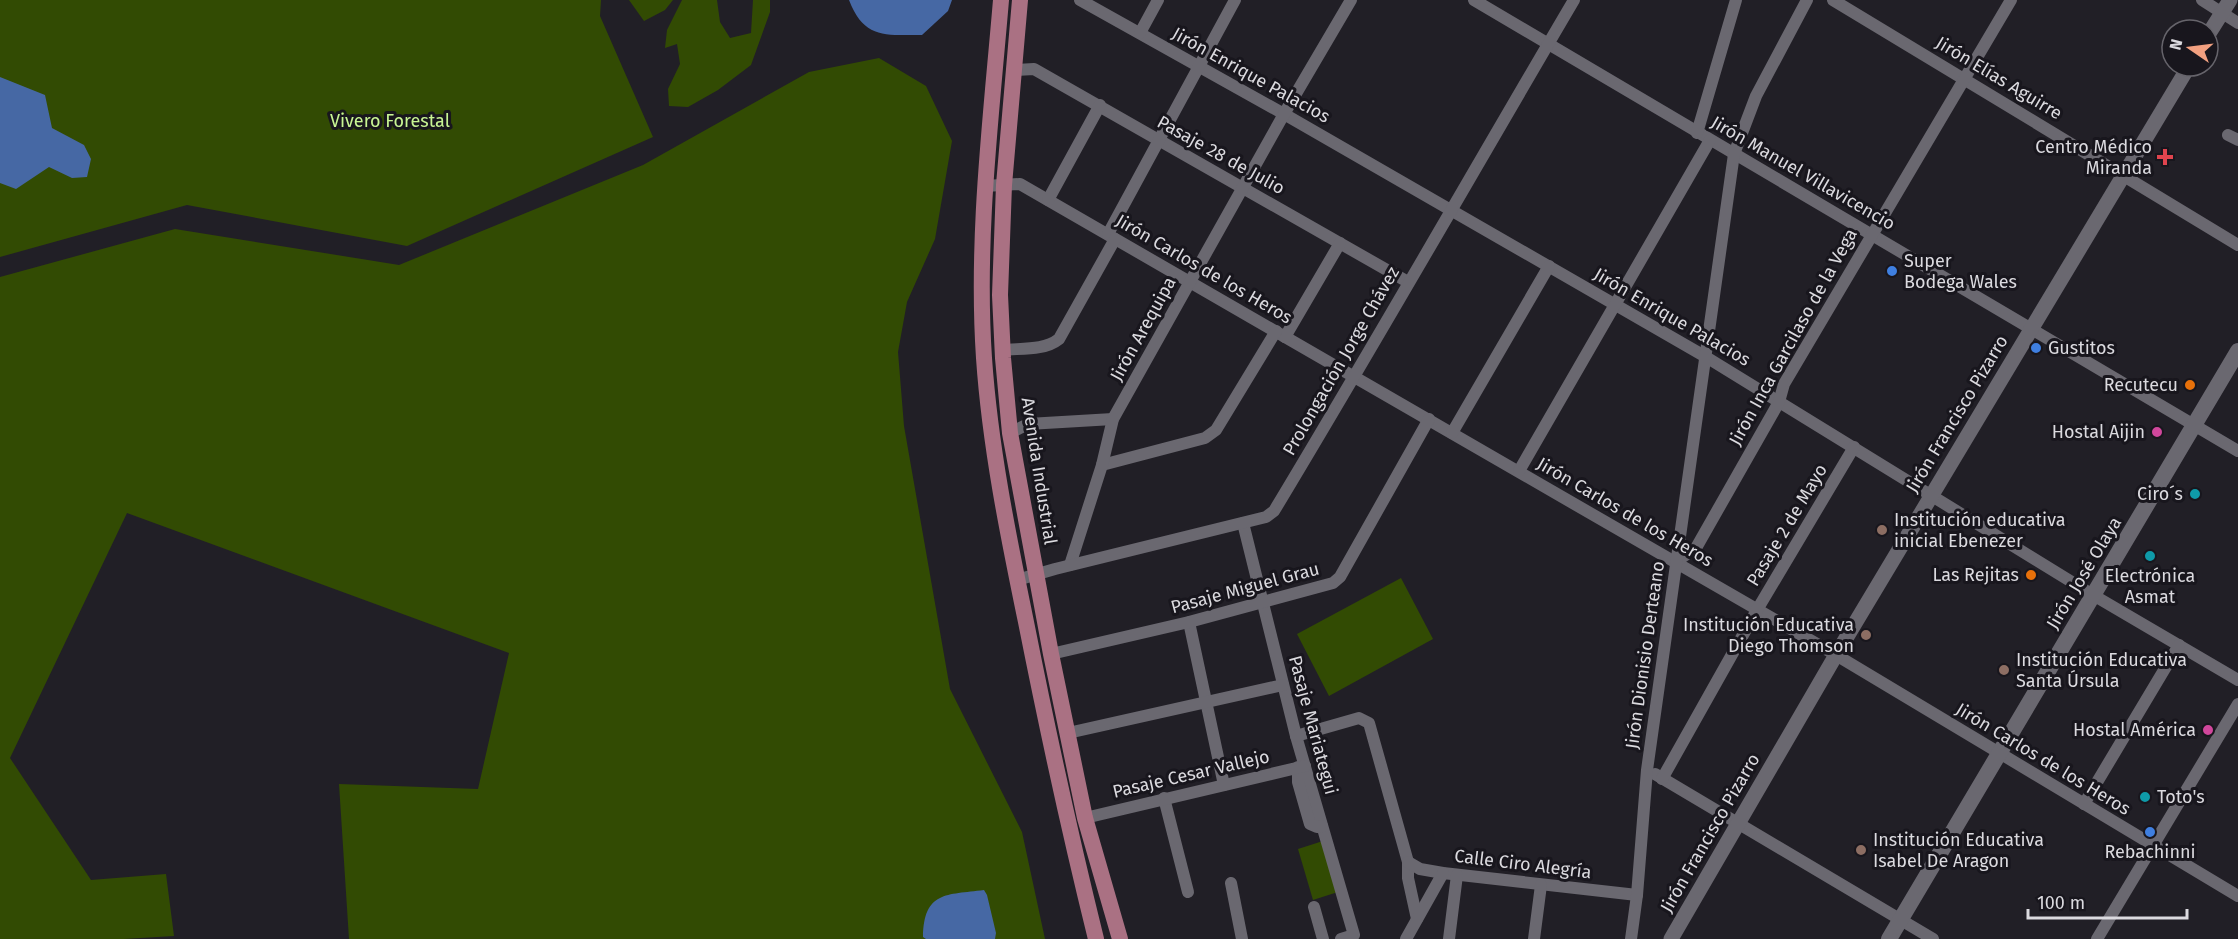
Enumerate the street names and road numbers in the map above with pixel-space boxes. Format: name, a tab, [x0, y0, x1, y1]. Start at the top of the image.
street label: Jirón Enrique Palacios	[1168, 22, 1334, 128]
street label: Jirón Elías Aguirre	[1932, 32, 2066, 124]
street label: Pasaje 28 de Julio	[1153, 111, 1289, 199]
street label: Jirón Manuel Villavicencio	[1707, 111, 1899, 235]
street label: Jirón Carlos de los Heros	[1112, 209, 1296, 329]
street label: Jirón Inca Garcilaso de la Vega	[1724, 225, 1862, 449]
street label: Prolongación Jorge Chávez	[1278, 263, 1404, 459]
street label: Jirón Enrique Palacios	[1590, 263, 1754, 371]
street label: Jirón Arequipa	[1105, 273, 1181, 385]
street label: Jirón Francisco Pizarro	[1901, 331, 2013, 497]
street label: Avenida Industrial	[1016, 396, 1062, 546]
street label: Jirón Carlos de los Heros	[1533, 452, 1717, 572]
street label: Pasaje 2 de Mayo	[1742, 460, 1832, 590]
street label: Jirón José Olaya	[2042, 513, 2126, 633]
street label: Pasaje Miguel Grau	[1168, 558, 1322, 618]
street label: Jirón Dionisio Derteano	[1621, 560, 1669, 750]
street label: Pasaje Mariategui	[1284, 653, 1342, 797]
street label: Jirón Carlos de los Heros	[1952, 698, 2134, 820]
street label: Pasaje Cesar Vallejo	[1110, 745, 1272, 803]
street label: Jirón Francisco Pizarro	[1655, 750, 1765, 916]
street label: Calle Ciro Alegría	[1453, 845, 1593, 883]

